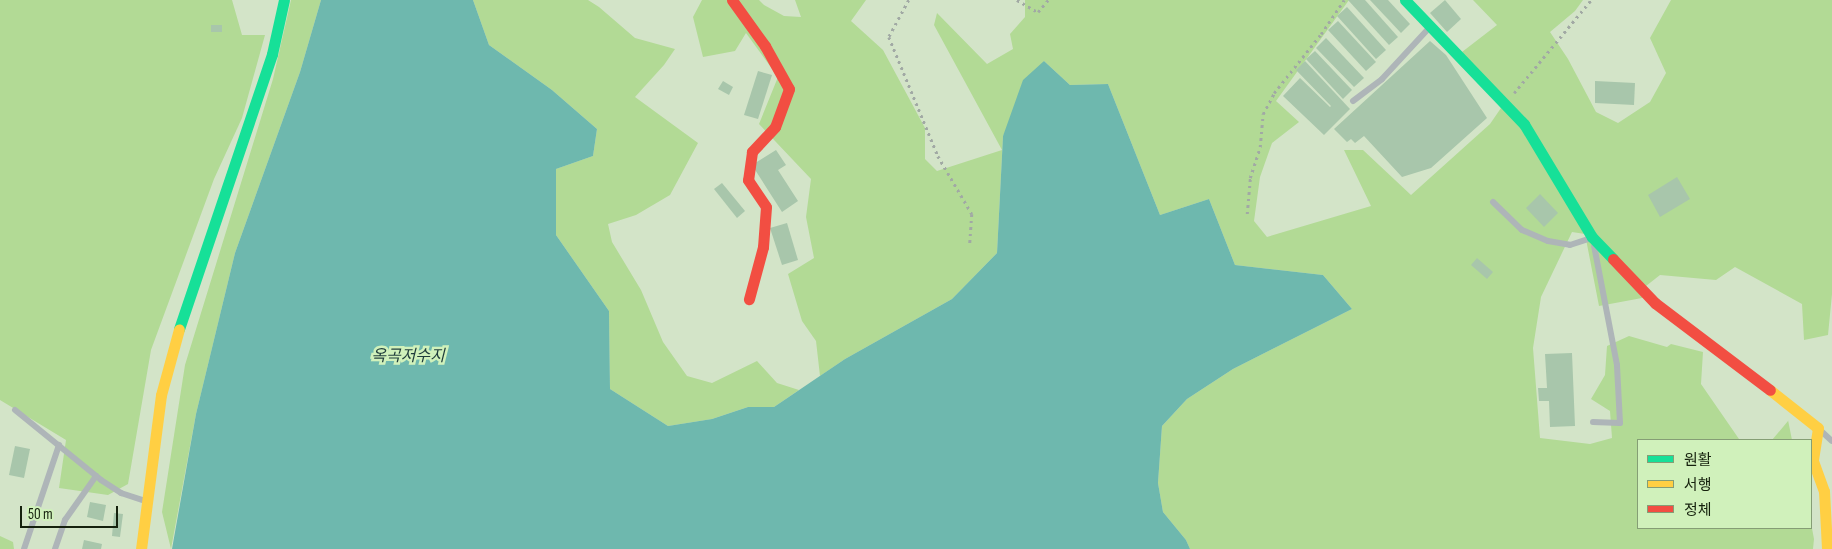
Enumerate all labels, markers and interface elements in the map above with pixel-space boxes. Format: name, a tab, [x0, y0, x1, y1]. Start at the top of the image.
water label: 옥곡저수지	[371, 347, 445, 367]
legend	[1637, 439, 1812, 529]
text: 원활	[1684, 451, 1712, 470]
text: 서행	[1684, 476, 1712, 495]
scale bar	[22, 496, 120, 528]
text: 정체	[1684, 501, 1712, 520]
text: 50 m	[28, 505, 53, 524]

